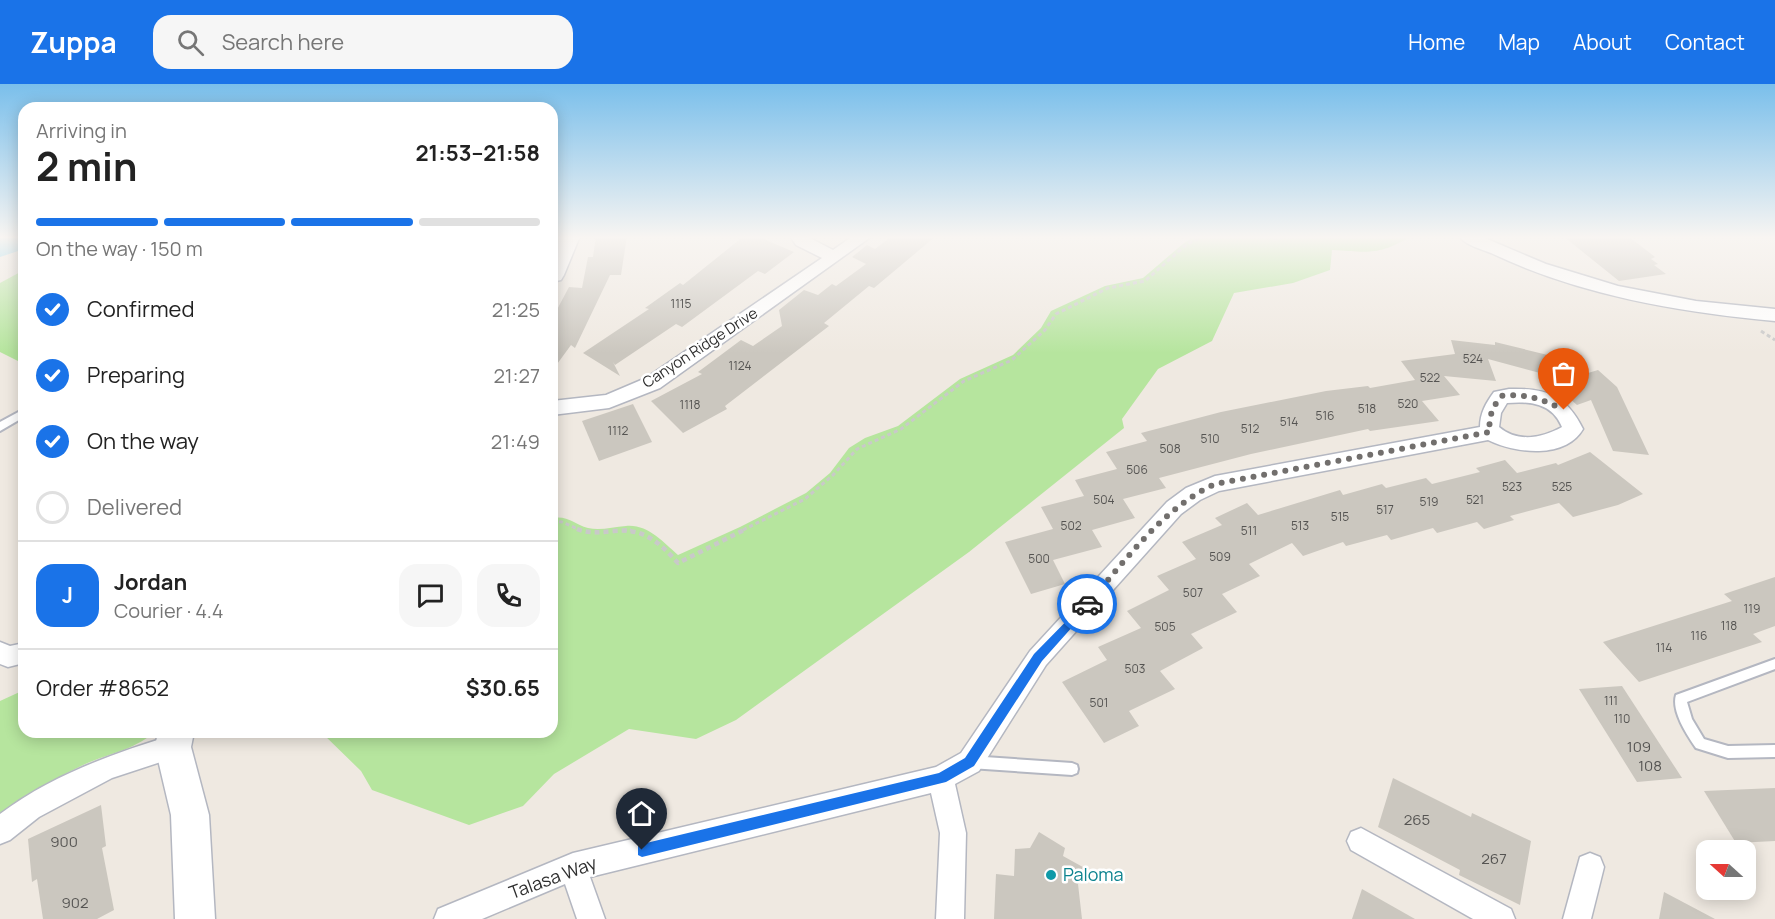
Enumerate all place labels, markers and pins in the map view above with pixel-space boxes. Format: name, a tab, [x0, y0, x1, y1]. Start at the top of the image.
pin	[1538, 348, 1589, 410]
pin	[616, 788, 667, 850]
place label: Paloma	[1063, 862, 1124, 886]
marker: Paloma	[1044, 868, 1058, 882]

